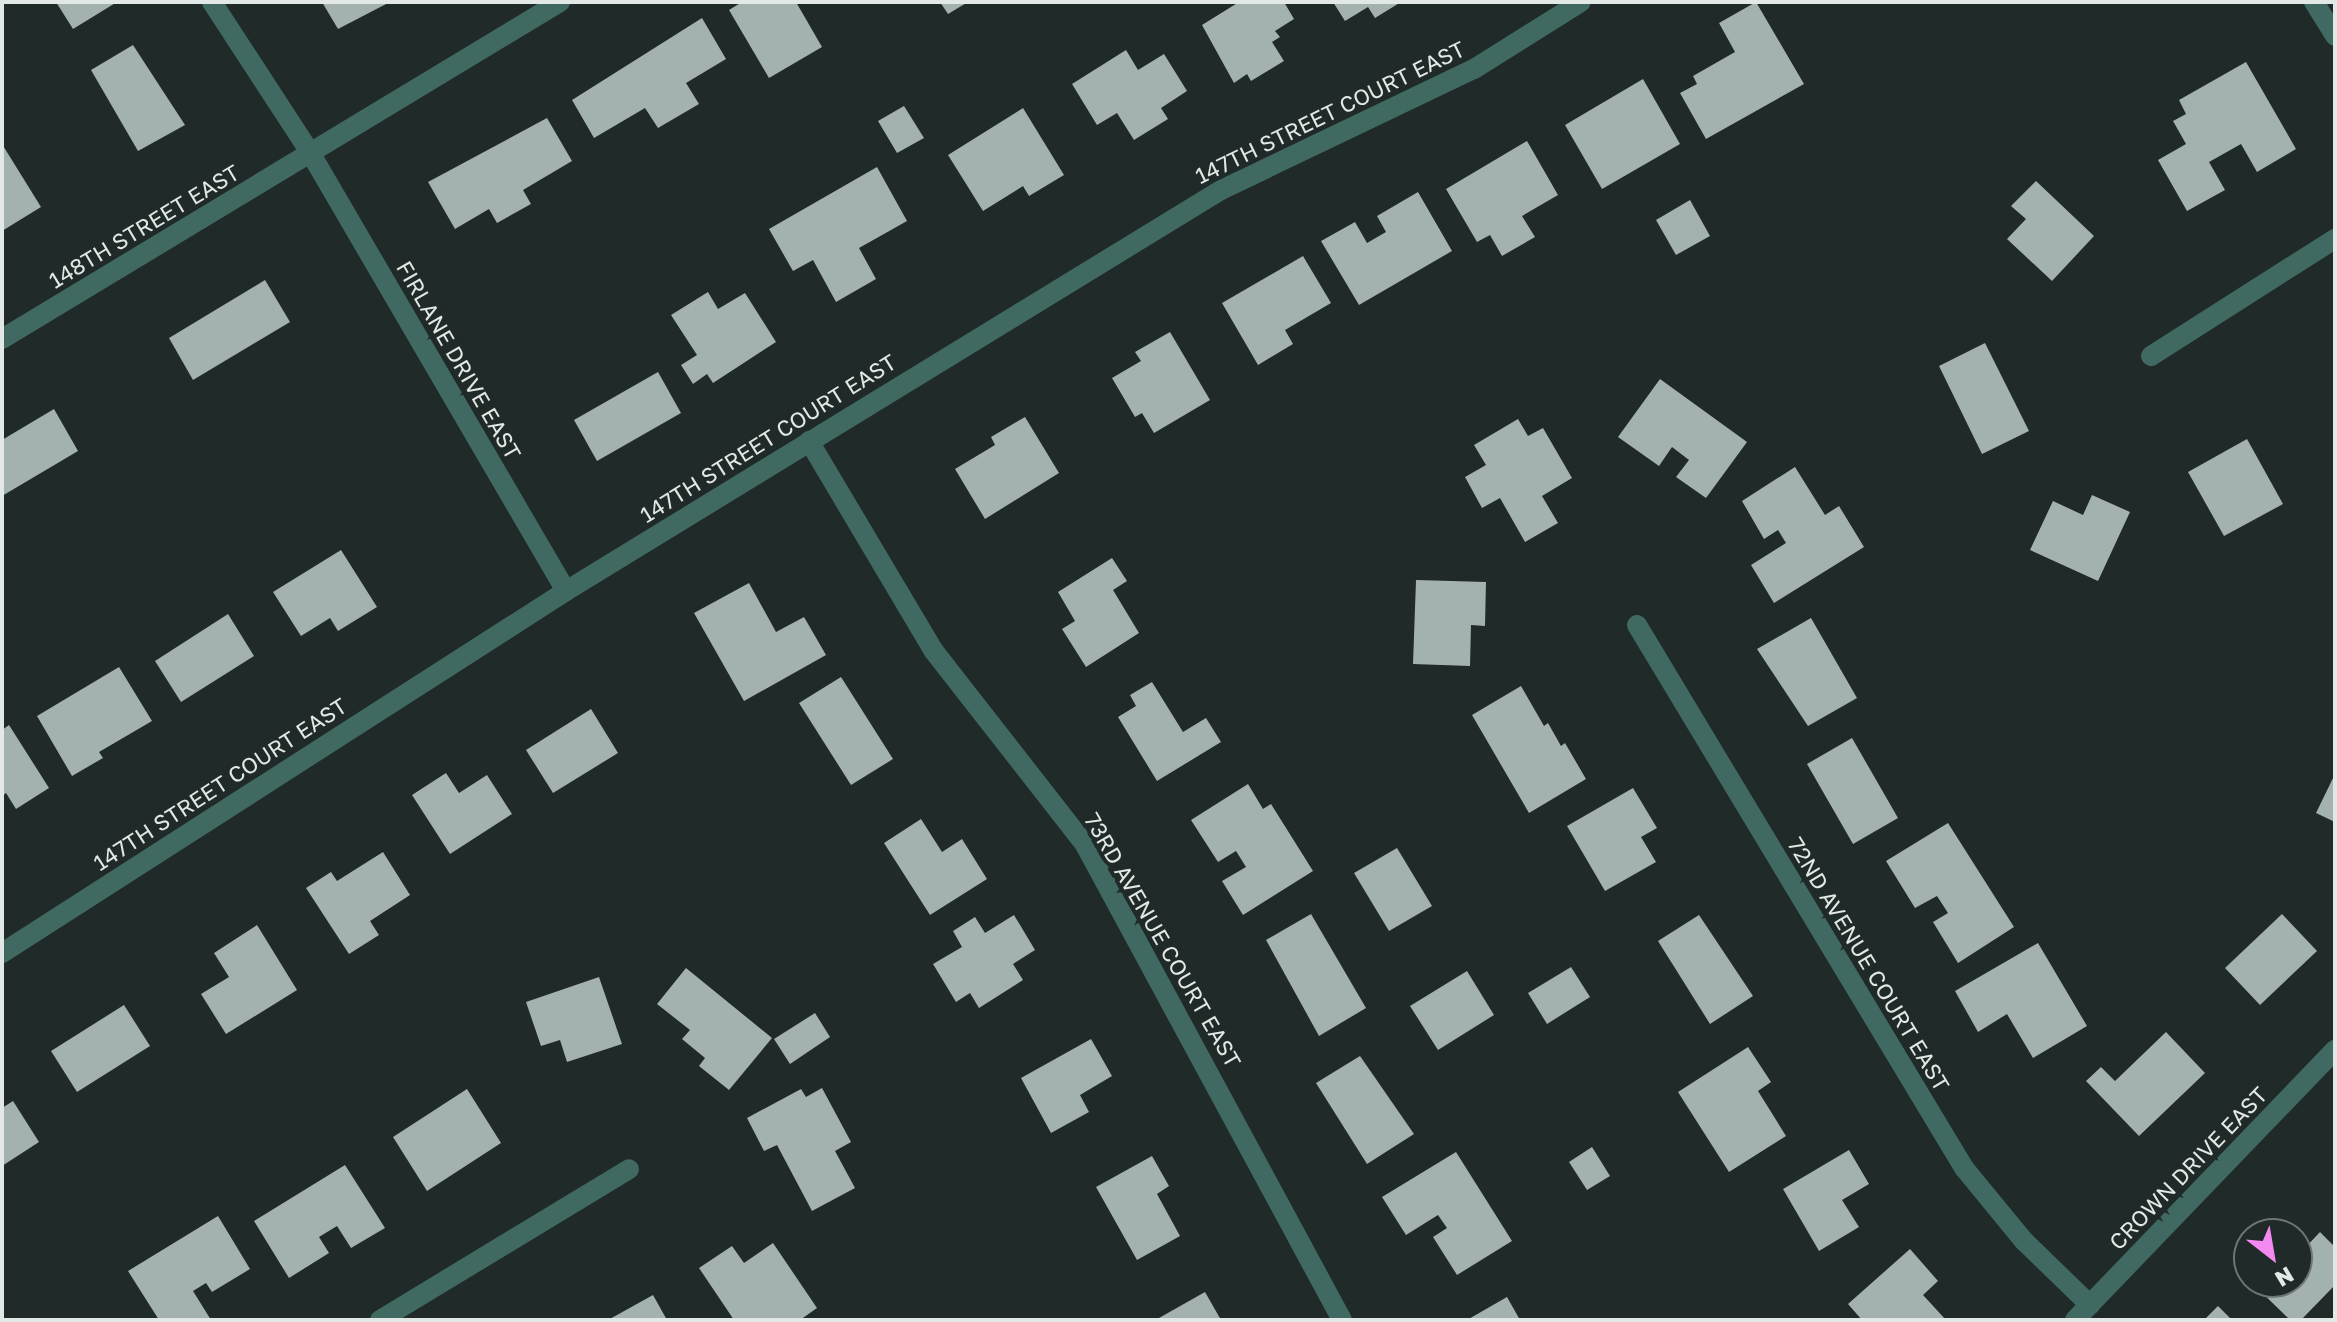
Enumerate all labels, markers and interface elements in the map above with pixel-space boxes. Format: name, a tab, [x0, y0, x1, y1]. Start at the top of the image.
street label: 147TH STREET COURT EAST	[1191, 35, 1469, 189]
street label: 148TH STREET EAST	[44, 159, 244, 293]
street label: FIRLANE DRIVE EAST	[391, 256, 527, 464]
street label: 147TH STREET COURT EAST	[635, 348, 901, 528]
street label: 147TH STREET COURT EAST	[88, 692, 352, 876]
street label: 73RD AVENUE COURT EAST	[1079, 808, 1247, 1072]
street label: 72ND AVENUE COURT EAST	[1783, 832, 1955, 1096]
street label: CROWN DRIVE EAST	[2104, 1081, 2272, 1255]
north arrow	[2233, 1218, 2313, 1298]
text: N	[2270, 1261, 2299, 1293]

